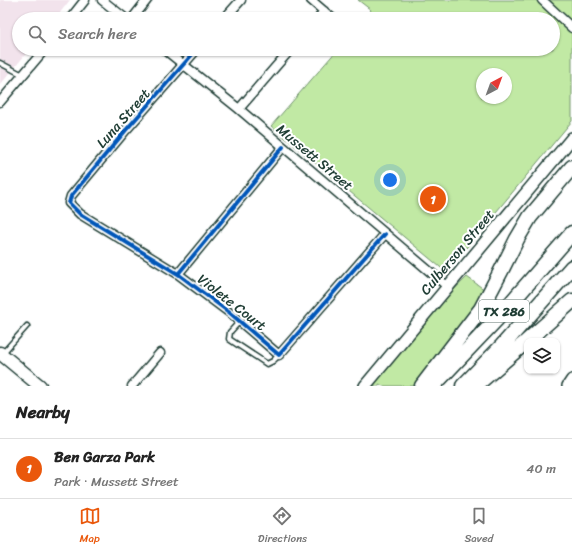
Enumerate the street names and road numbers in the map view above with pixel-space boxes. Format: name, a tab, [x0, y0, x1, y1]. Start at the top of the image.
street label: Luna Street	[90, 83, 157, 154]
street label: Mussett Street	[270, 117, 359, 197]
street label: Culberson Street	[414, 204, 501, 301]
street label: Violete Court	[192, 267, 272, 338]
road number: TX 286	[479, 300, 529, 322]

